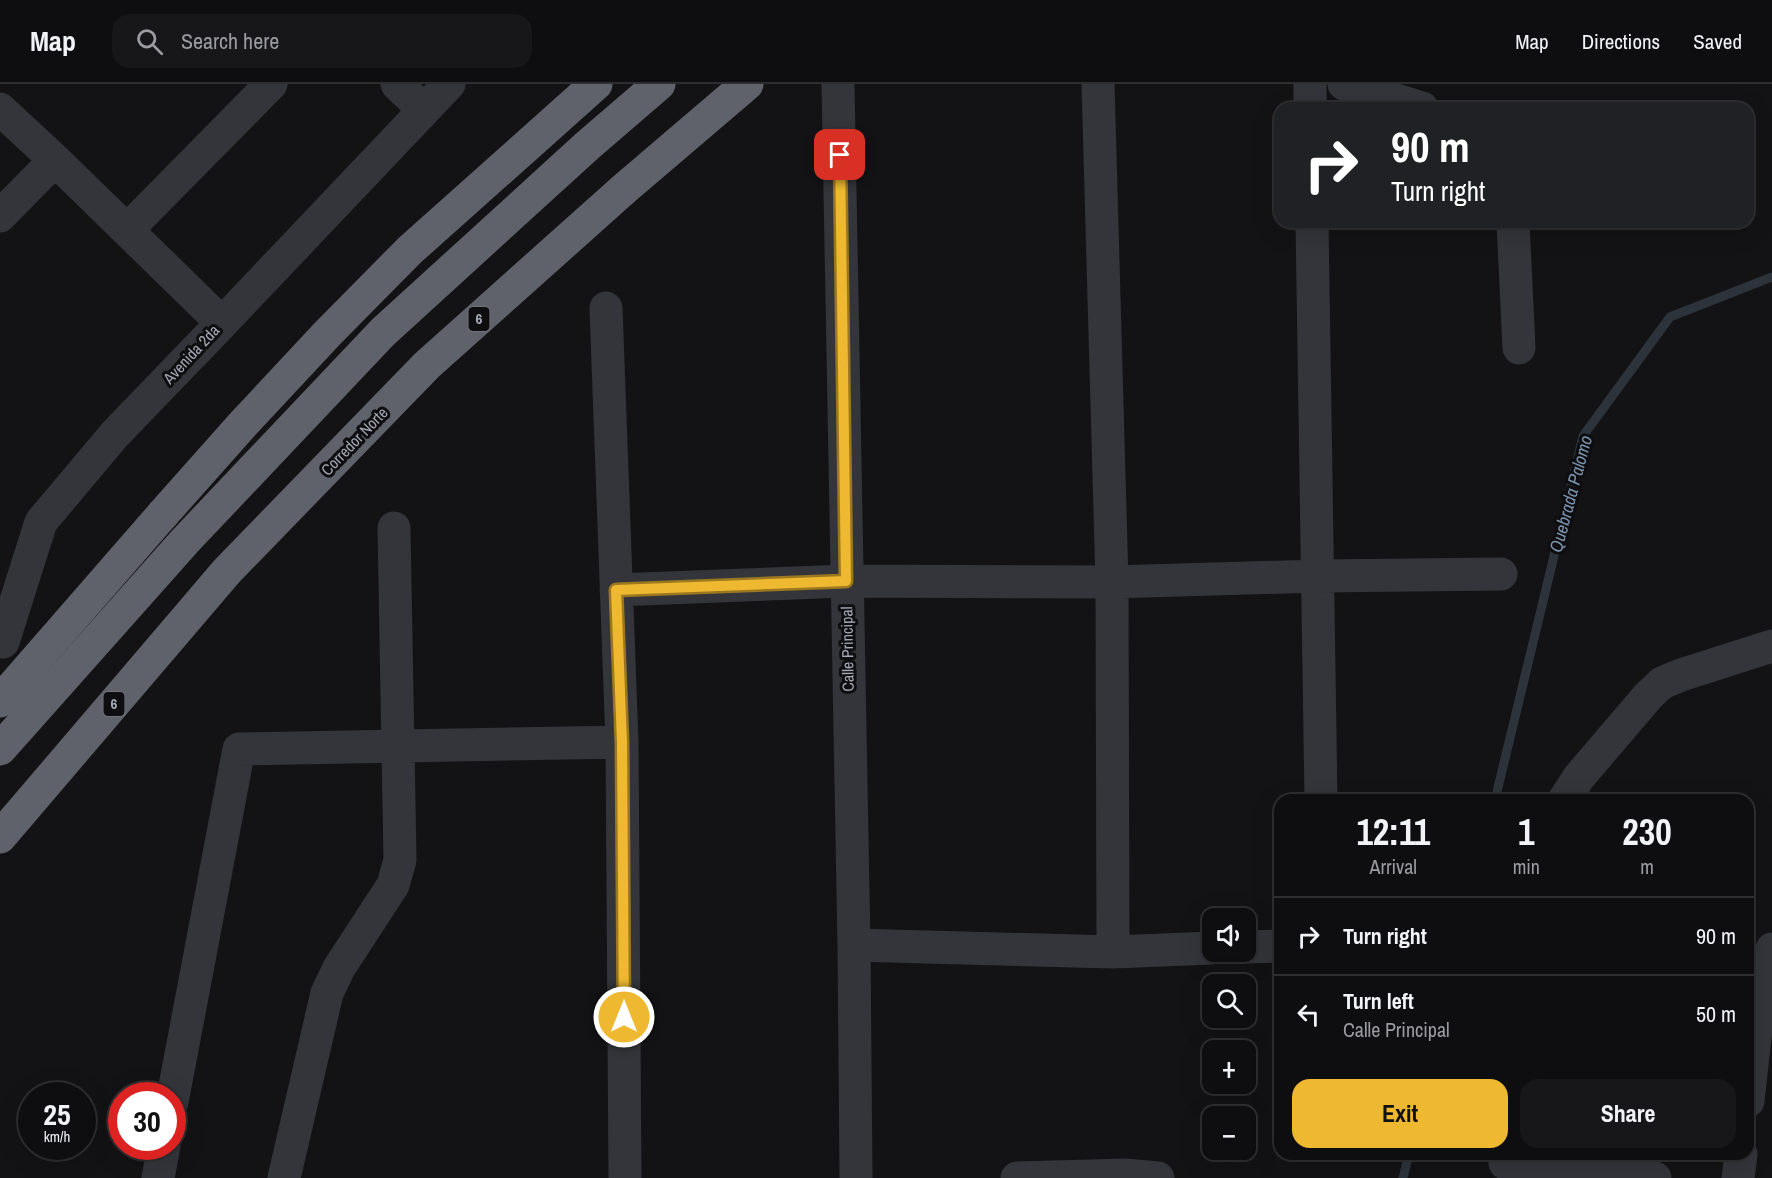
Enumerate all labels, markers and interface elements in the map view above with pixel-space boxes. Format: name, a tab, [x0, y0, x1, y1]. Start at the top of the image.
search box	[112, 14, 532, 68]
text: Map	[30, 22, 76, 60]
icon: search	[133, 25, 166, 58]
text: Search here	[181, 26, 279, 56]
text: Map	[1515, 27, 1549, 56]
text: Directions	[1582, 27, 1660, 56]
text: Saved	[1693, 27, 1742, 56]
text: 90 m	[1391, 119, 1470, 175]
icon: right	[1292, 126, 1370, 204]
pin	[814, 129, 865, 180]
icon: arrive	[823, 138, 856, 171]
text: Turn right	[1391, 173, 1485, 209]
road number: 6	[468, 307, 490, 331]
street label: Avenida 2da	[157, 319, 225, 389]
street label: Corredor Norte	[316, 402, 392, 480]
water label: Quebrada Palomo	[1543, 433, 1598, 555]
street label: Calle Principal	[835, 606, 859, 692]
road number: 6	[104, 692, 124, 716]
text: 12:11	[1356, 808, 1430, 856]
text: 1	[1518, 808, 1535, 856]
text: 230	[1622, 808, 1672, 856]
text: Arrival	[1370, 853, 1417, 880]
text: min	[1513, 853, 1540, 880]
text: m	[1640, 853, 1654, 880]
map controls	[1202, 908, 1256, 1160]
button: sound	[1202, 908, 1256, 962]
icon: right	[1292, 920, 1325, 953]
text: Turn right	[1343, 921, 1427, 951]
text: 90 m	[1696, 921, 1736, 951]
button: search	[1202, 974, 1256, 1028]
position arrow	[592, 985, 656, 1049]
text: Turn left	[1343, 986, 1414, 1016]
icon: left	[1292, 998, 1325, 1031]
text: 50 m	[1696, 999, 1736, 1029]
text: Calle Principal	[1343, 1016, 1450, 1043]
button: +	[1202, 1040, 1256, 1094]
button: Exit	[1292, 1079, 1508, 1148]
button: Share	[1520, 1079, 1736, 1148]
speed limit sign: 30	[108, 1082, 186, 1160]
text: 25	[43, 1094, 71, 1134]
button: −	[1202, 1106, 1256, 1160]
text: km/h	[44, 1126, 70, 1147]

